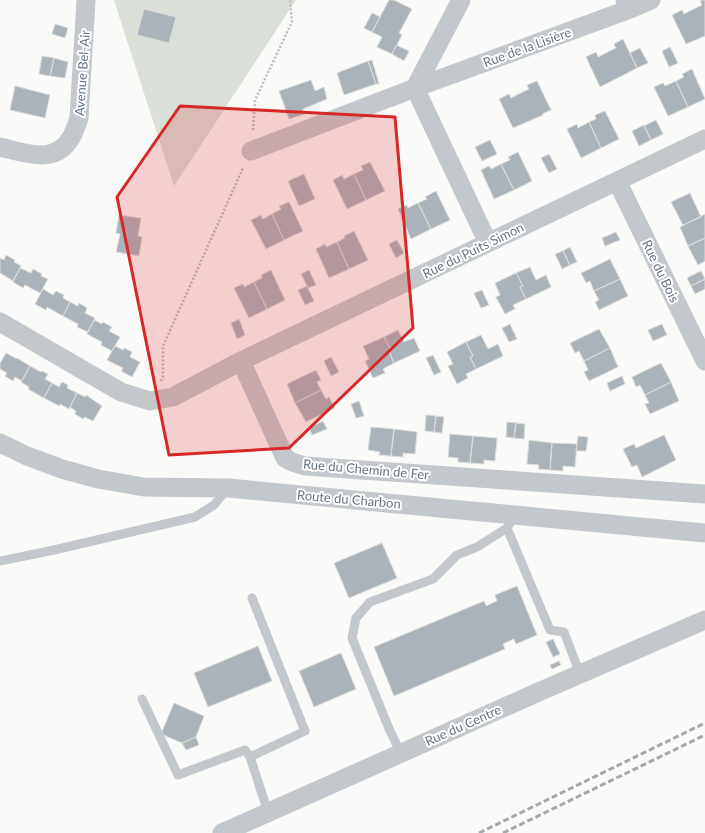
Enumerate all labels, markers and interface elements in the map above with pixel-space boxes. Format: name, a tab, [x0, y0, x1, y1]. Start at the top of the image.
street label: Rue de la Lisière	[481, 24, 573, 70]
street label: Avenue Bel-Air	[71, 29, 93, 116]
street label: Rue du Puits Simon	[420, 219, 526, 281]
street label: Rue du Bois	[639, 237, 683, 305]
street label: Rue du Chemin de Fer	[302, 456, 430, 482]
street label: Route du Charbon	[296, 486, 402, 512]
street label: Rue du Centre	[422, 701, 504, 749]

